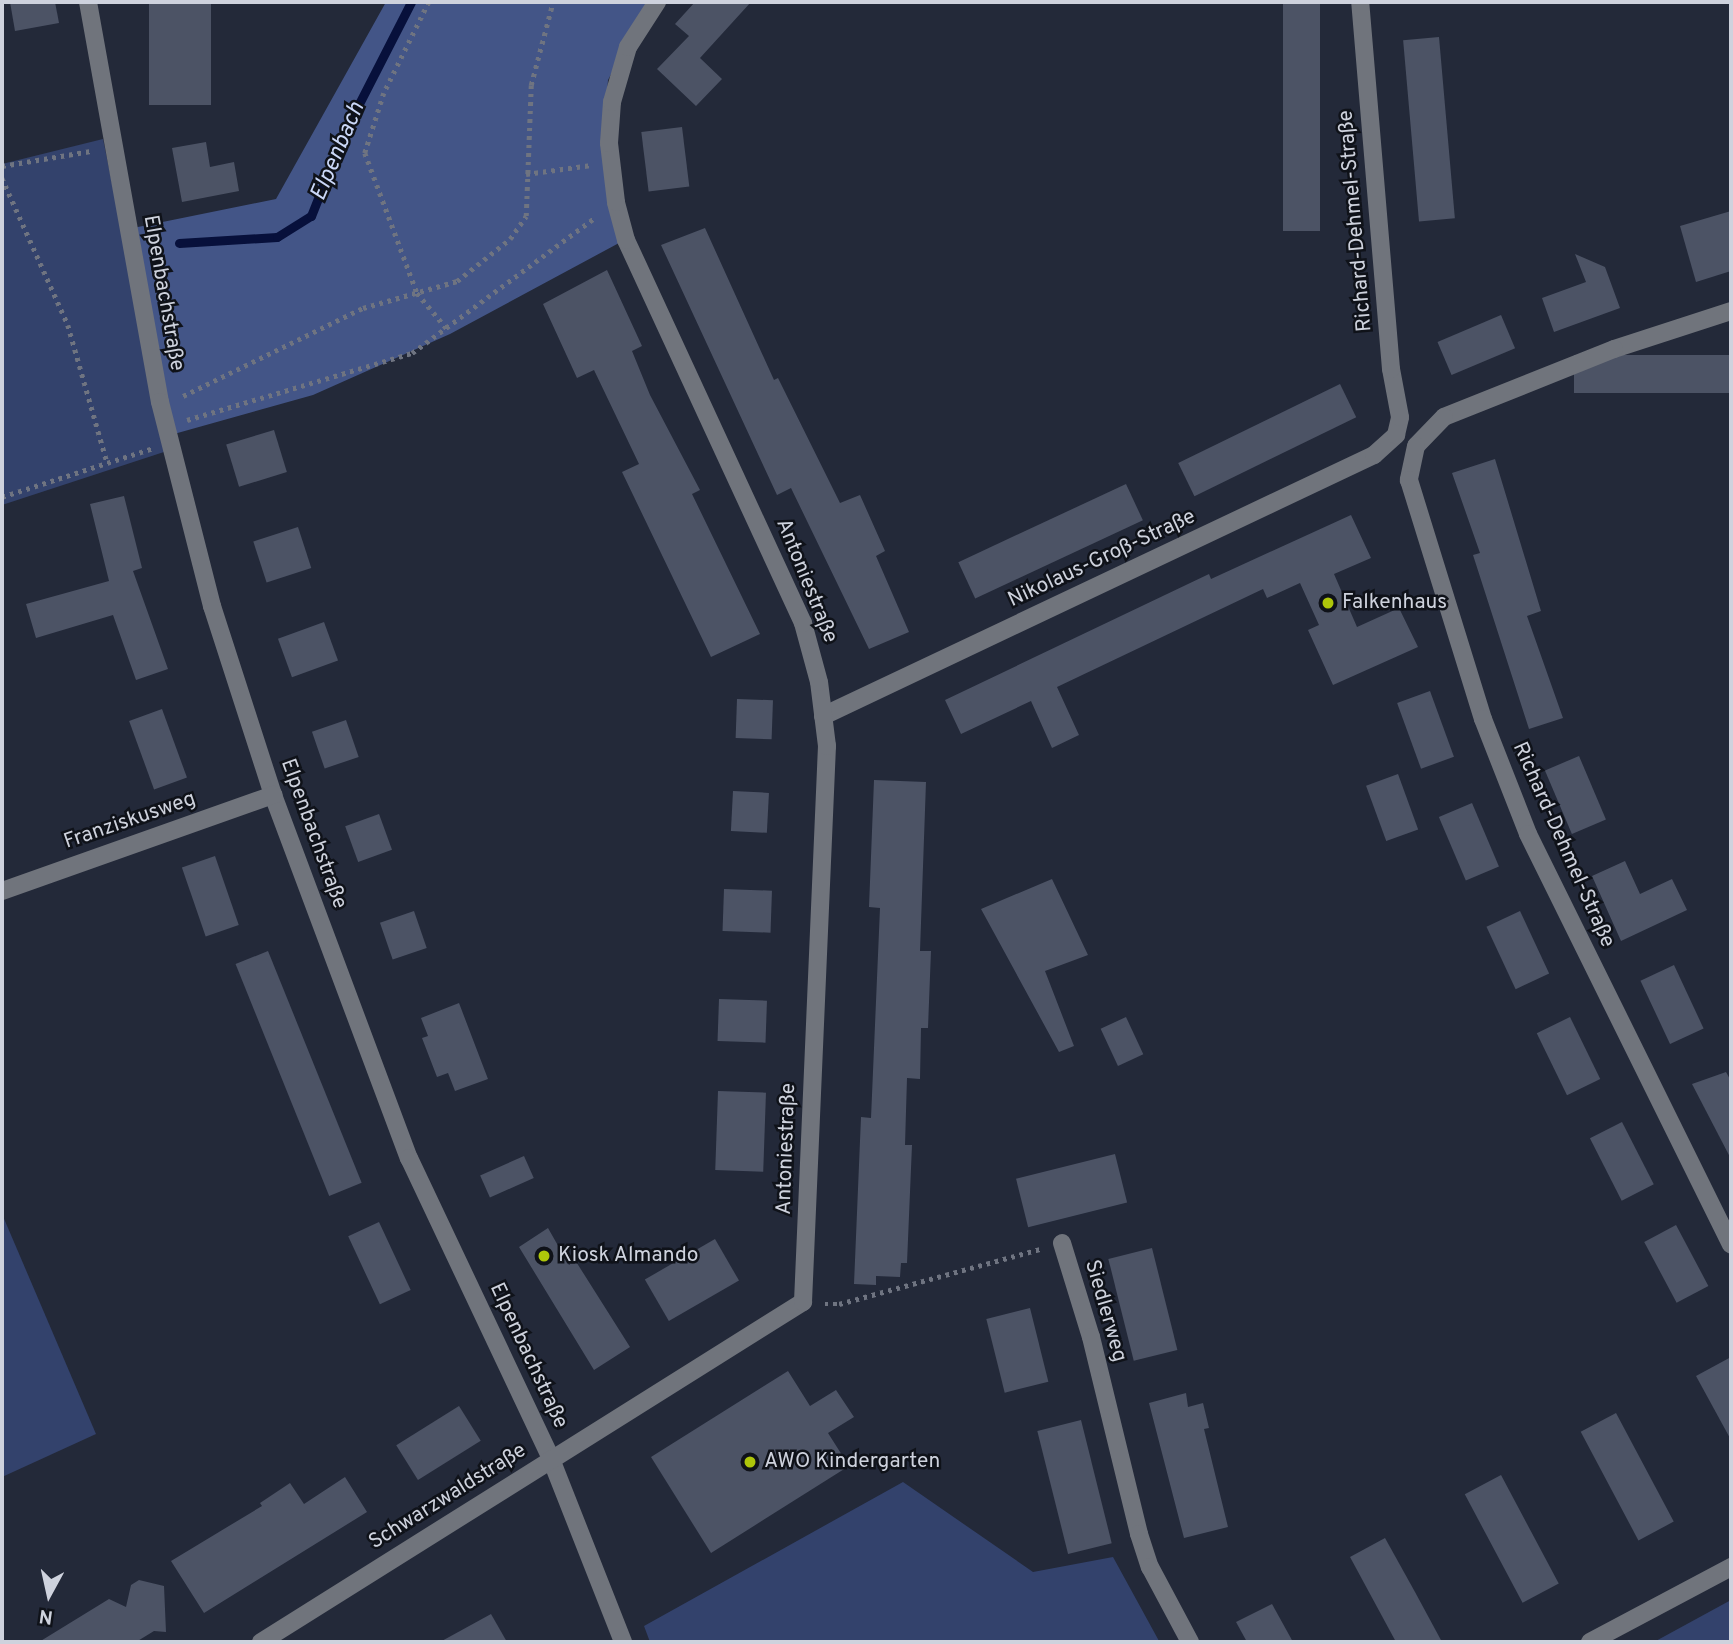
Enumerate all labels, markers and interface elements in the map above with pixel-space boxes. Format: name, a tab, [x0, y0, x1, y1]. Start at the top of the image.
water label: Elpenbach	[306, 99, 372, 205]
street label: Richard-Dehmel-Straße	[1334, 109, 1378, 333]
street label: Elpenbachstraße	[137, 213, 189, 373]
street label: Nikolaus-Groß-Straße	[1004, 504, 1200, 614]
street label: Antoniestraße	[770, 515, 842, 647]
place label: Falkenhaus	[1342, 590, 1447, 616]
marker: Falkenhaus	[1320, 595, 1336, 611]
street label: Richard-Dehmel-Straße	[1506, 738, 1620, 952]
street label: Elpenbachstraße	[274, 756, 352, 912]
street label: Franziskusweg	[61, 787, 199, 855]
street label: Antoniestraße	[772, 1083, 802, 1215]
place label: Kiosk Almando	[558, 1243, 699, 1269]
marker: Kiosk Almando	[536, 1248, 552, 1264]
street label: Siedlerweg	[1078, 1257, 1132, 1365]
street label: Elpenbachstraße	[483, 1279, 573, 1433]
street label: Schwarzwaldstraße	[365, 1439, 531, 1555]
place label: AWO Kindergarten	[764, 1449, 940, 1475]
marker: AWO Kindergarten	[742, 1454, 758, 1470]
north arrow	[14, 1560, 84, 1630]
text: N	[38, 1603, 55, 1629]

